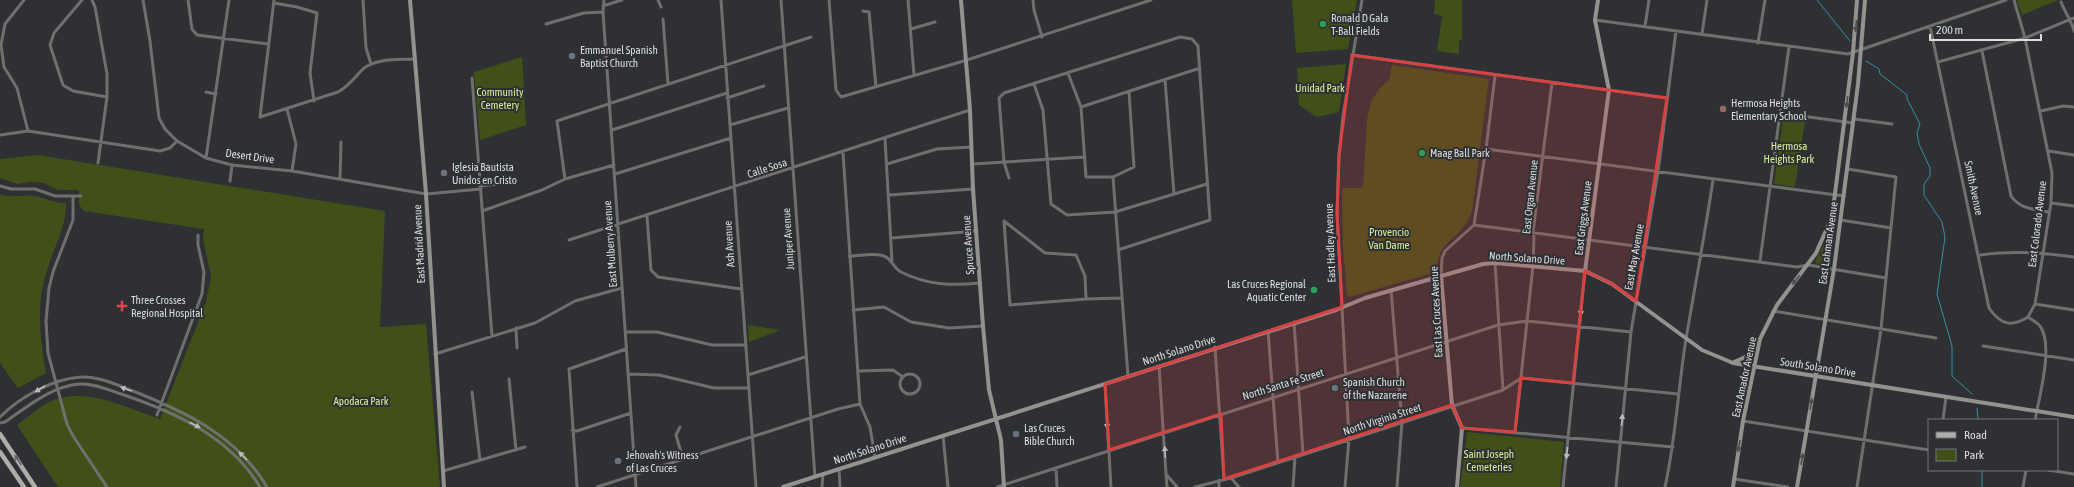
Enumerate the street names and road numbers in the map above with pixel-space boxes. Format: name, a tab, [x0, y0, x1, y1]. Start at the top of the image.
street label: Desert Drive	[225, 147, 275, 165]
street label: Calle Sosa	[746, 156, 788, 180]
street label: East Organ Avenue	[1520, 159, 1540, 235]
street label: Smith Avenue	[1962, 160, 1986, 216]
street label: East Griggs Avenue	[1572, 180, 1594, 256]
street label: East Colorado Avenue	[2026, 180, 2048, 268]
street label: East Mulberry Avenue	[601, 200, 619, 288]
street label: East Lohman Avenue	[1816, 201, 1840, 285]
street label: East Hadley Avenue	[1323, 203, 1337, 283]
street label: East Madrid Avenue	[411, 204, 427, 284]
street label: Juniper Avenue	[780, 208, 796, 270]
street label: Spruce Avenue	[960, 215, 976, 275]
street label: Ash Avenue	[721, 220, 737, 268]
street label: East May Avenue	[1622, 223, 1646, 291]
street label: North Solano Drive	[1489, 249, 1565, 267]
street label: East Las Cruces Avenue	[1428, 266, 1444, 358]
street label: North Solano Drive	[1141, 333, 1217, 367]
street label: East Amador Avenue	[1730, 335, 1758, 419]
street label: South Solano Drive	[1779, 355, 1857, 379]
street label: North Santa Fe Street	[1241, 366, 1325, 402]
street label: North Virginia Street	[1341, 401, 1423, 437]
street label: North Solano Drive	[832, 432, 908, 466]

